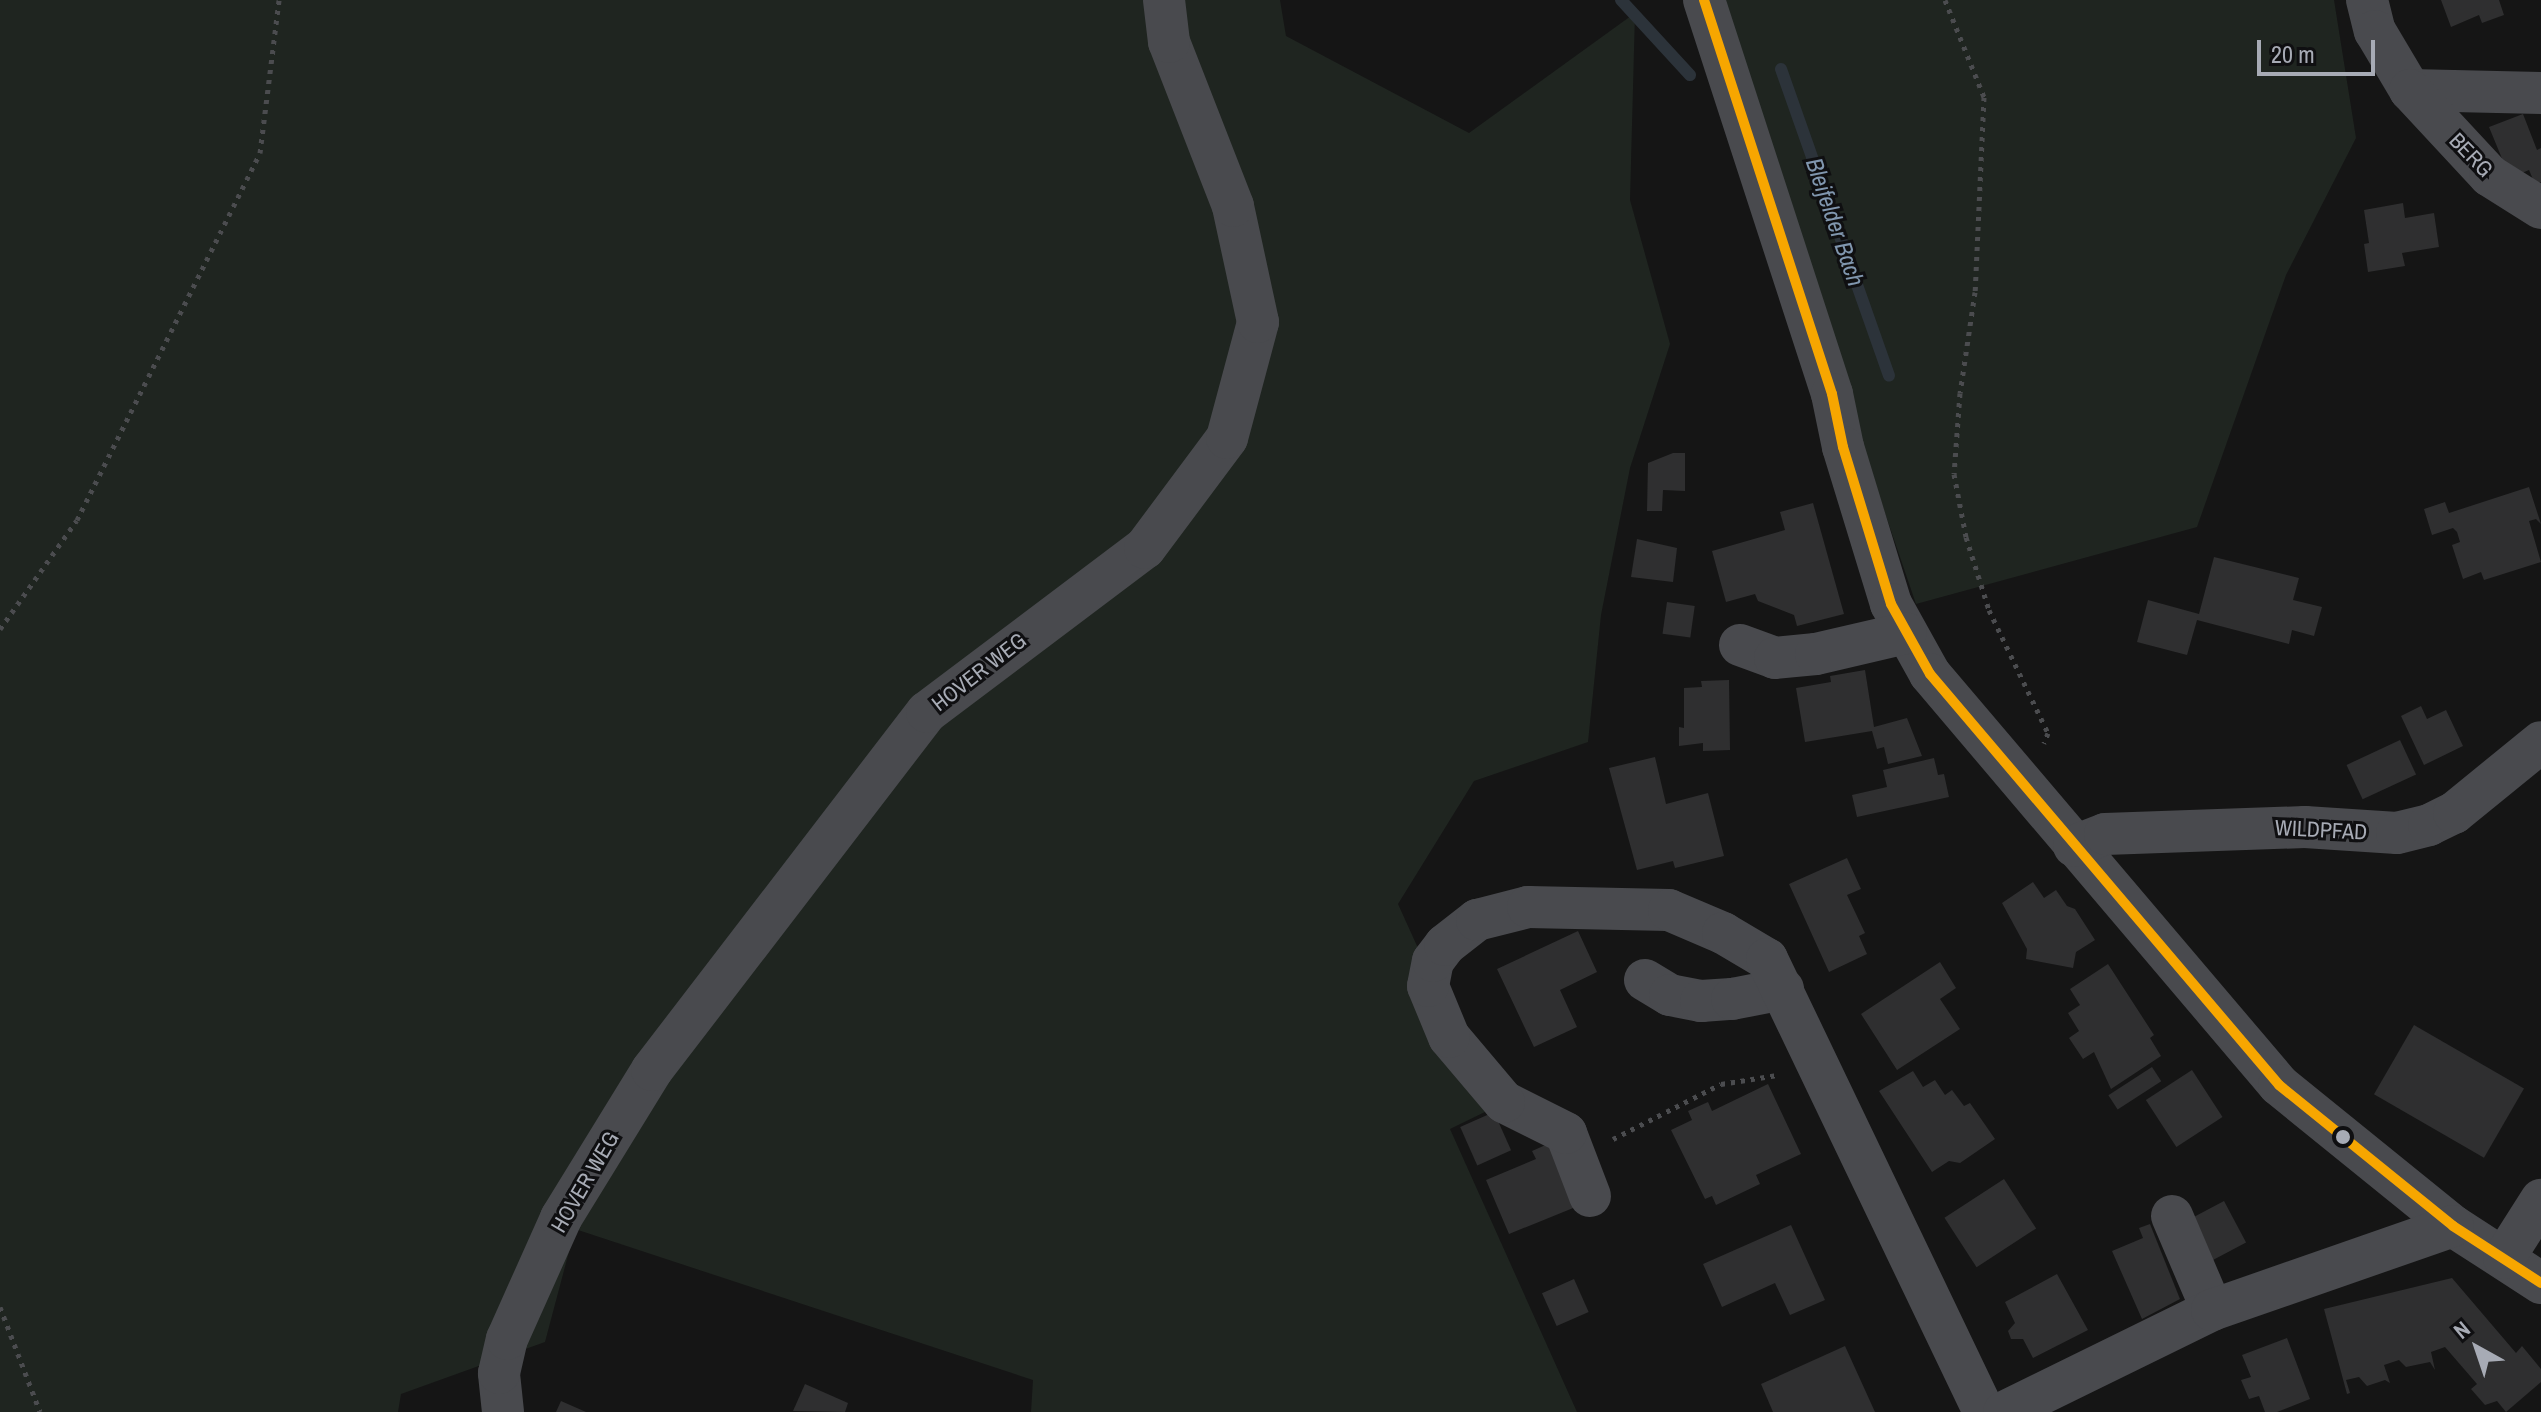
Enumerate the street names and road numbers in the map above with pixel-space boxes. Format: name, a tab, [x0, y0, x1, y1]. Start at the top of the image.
street label: BERG	[2444, 127, 2498, 183]
street label: HOVER WEG	[927, 627, 1031, 717]
street label: WILDPFAD	[2274, 814, 2368, 846]
street label: HOVER WEG	[546, 1127, 624, 1237]

